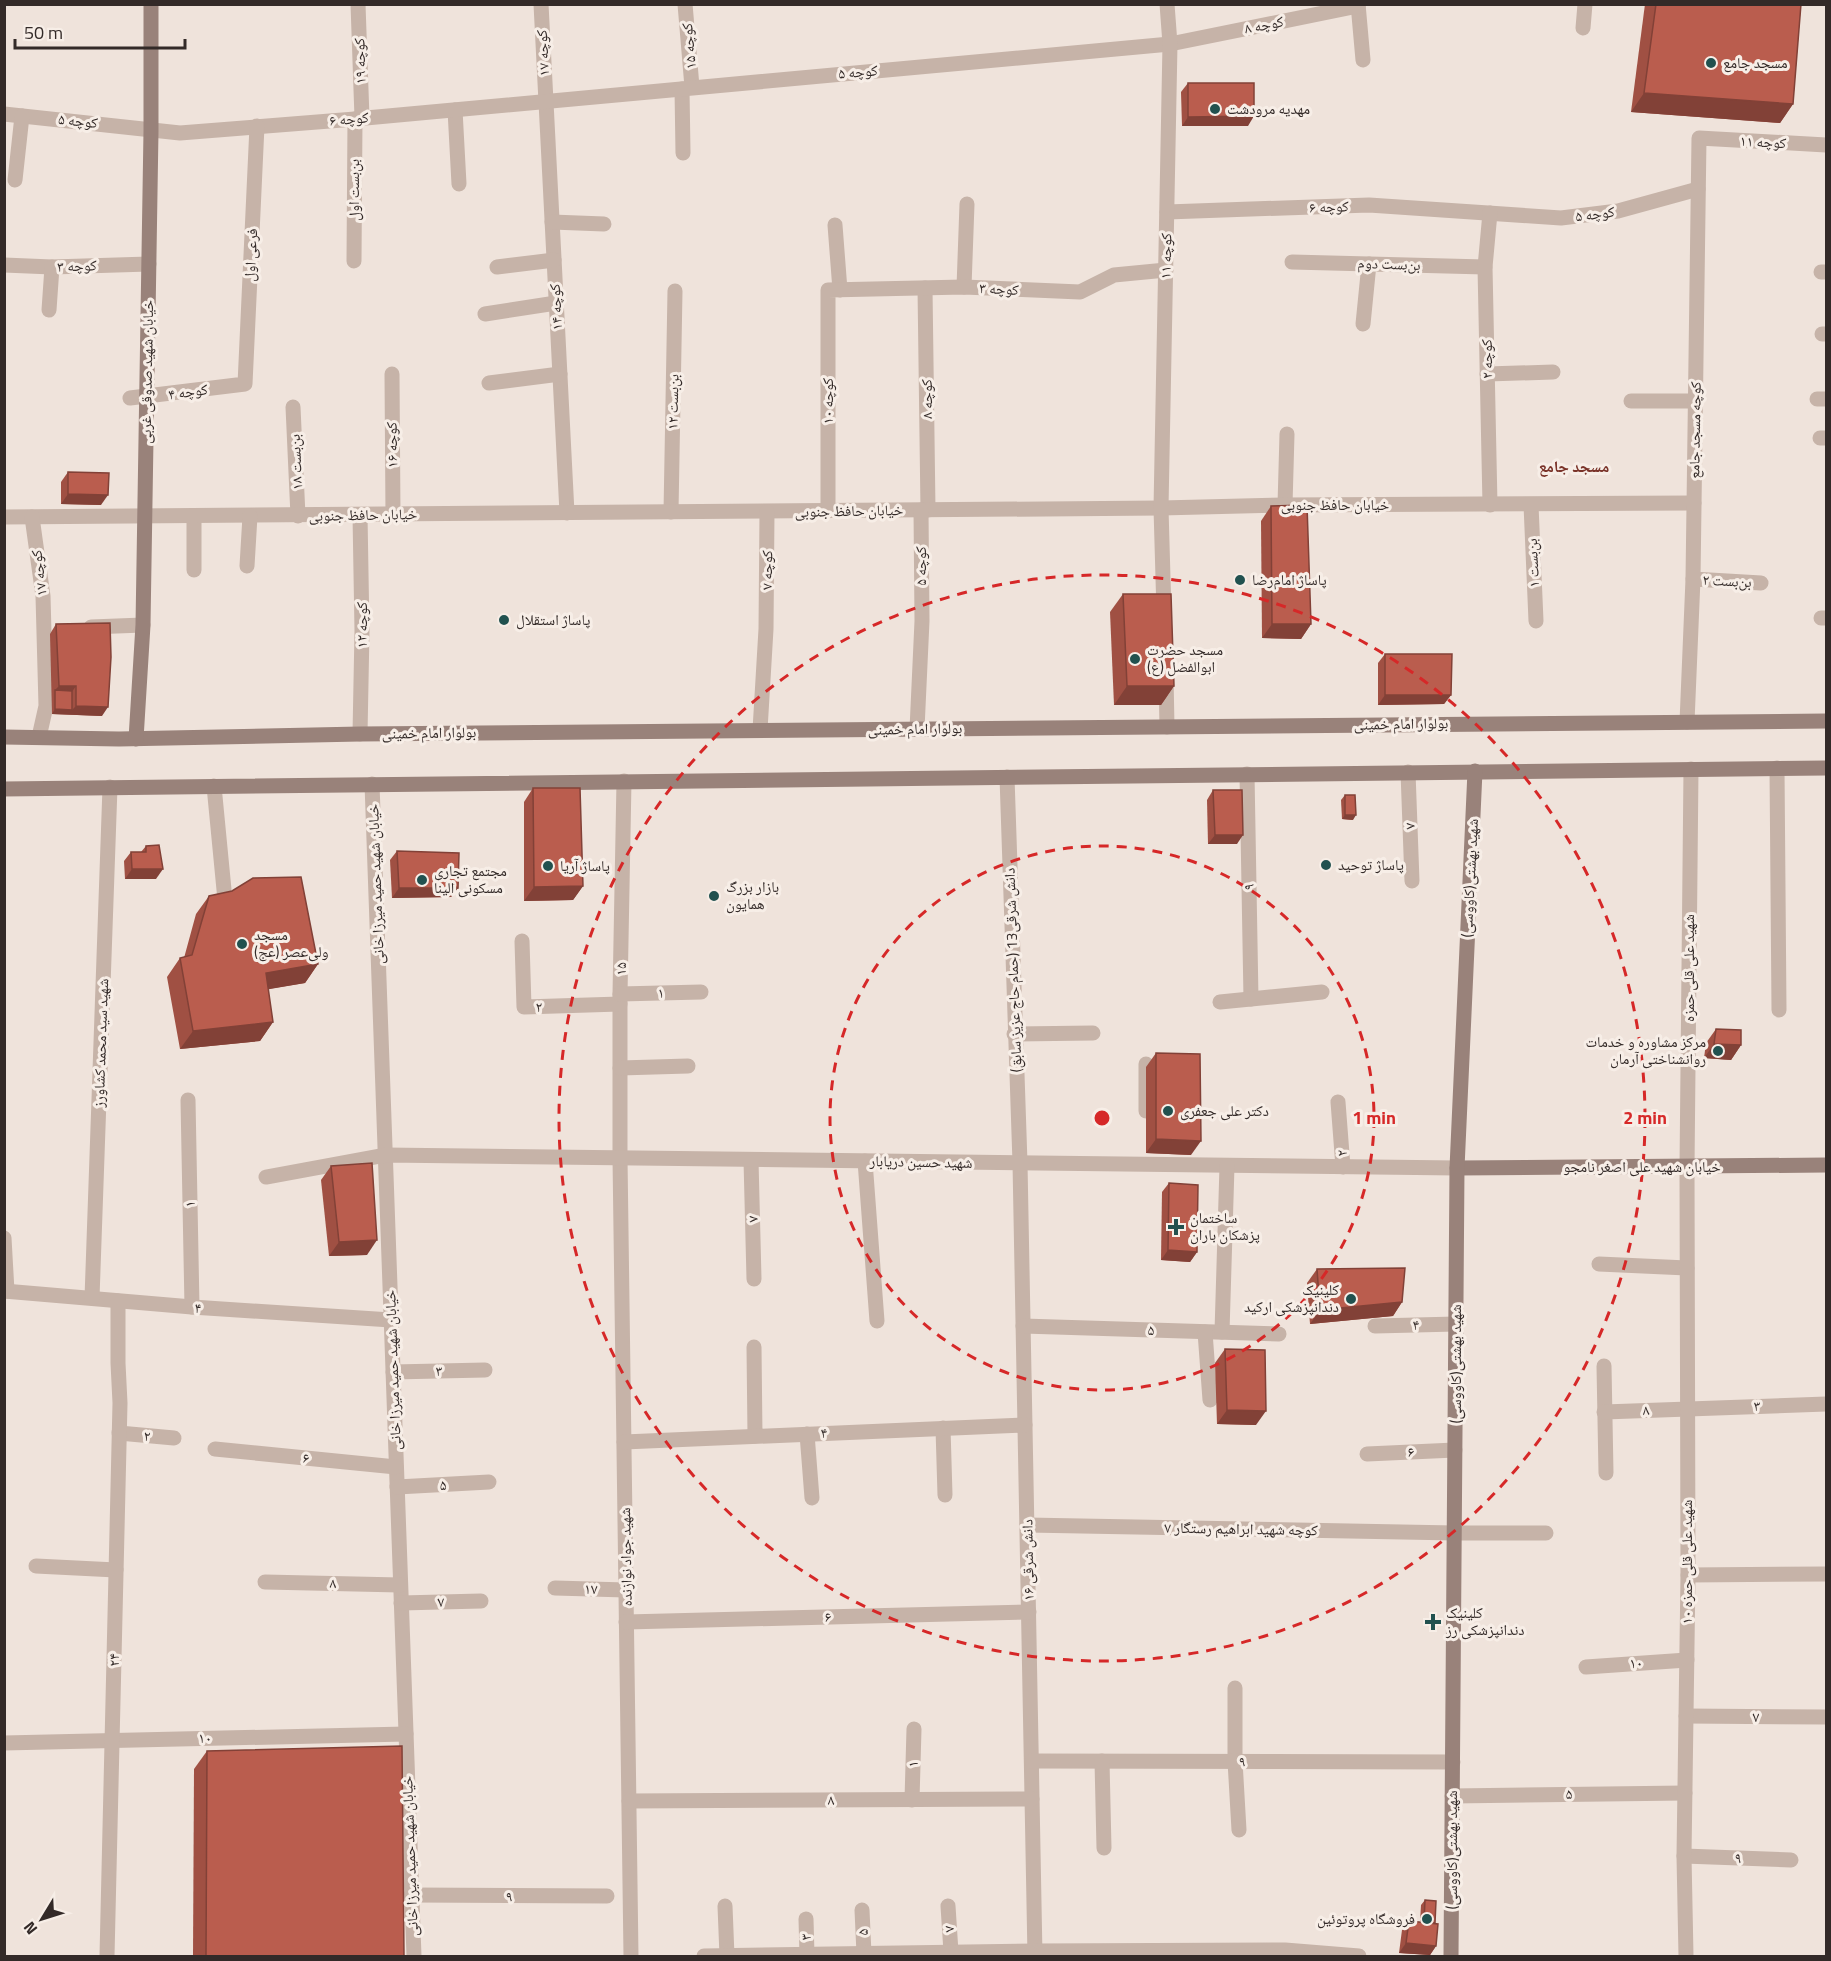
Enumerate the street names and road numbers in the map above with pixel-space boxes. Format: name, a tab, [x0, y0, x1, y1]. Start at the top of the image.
street label: کوچه ۸	[1242, 9, 1286, 40]
street label: کوچه ۱۵	[675, 22, 702, 70]
street label: کوچه ۱۷	[530, 29, 555, 77]
street label: کوچه ۱۹	[347, 37, 372, 85]
street label: کوچه ۵	[837, 58, 879, 85]
street label: کوچه ۶	[328, 105, 370, 132]
street label: کوچه ۵	[57, 107, 99, 134]
street label: کوچه ۱۱	[1739, 129, 1787, 154]
street label: بن‌بست اول	[342, 159, 365, 221]
street label: کوچه ۶	[1309, 194, 1349, 219]
street label: کوچه ۵	[1574, 200, 1616, 227]
street label: فرعی اول	[238, 228, 263, 282]
street label: کوچه ۱۱	[1154, 233, 1177, 279]
street label: بن‌بست دوم	[1357, 251, 1421, 276]
street label: کوچه ۳	[57, 253, 97, 278]
street label: کوچه ۳	[979, 276, 1019, 301]
street label: کوچه ۱۴	[543, 283, 568, 331]
street label: خیابان شهید صدوقی غربی	[134, 299, 159, 444]
street label: کوچه ۲	[1475, 339, 1498, 379]
street label: بن‌بست ۱۲	[661, 374, 684, 430]
street label: کوچه ۴	[167, 377, 209, 406]
street label: کوچه ۱۰	[816, 378, 839, 424]
street label: کوچه ۸	[915, 379, 938, 419]
street label: کوچه مسجد جامع	[1682, 381, 1707, 479]
street label: کوچه ۱۶	[380, 422, 403, 468]
street label: بن‌بست ۱۸	[283, 433, 308, 491]
street label: خیابان حافظ جنوبی	[1281, 493, 1390, 516]
street label: خیابان حافظ جنوبی	[794, 498, 904, 523]
street label: خیابان حافظ جنوبی	[308, 502, 418, 527]
street label: بن‌بست ۱	[1520, 538, 1545, 588]
street label: کوچه ۵	[909, 546, 932, 586]
street label: کوچه ۱۷	[24, 549, 53, 597]
street label: کوچه ۷	[755, 550, 778, 590]
street label: بن‌بست ۲	[1702, 568, 1752, 593]
street label: کوچه ۱۲	[350, 602, 373, 648]
street label: بولوار امام خمینی	[1353, 711, 1449, 736]
street label: بولوار امام خمینی	[867, 716, 963, 741]
street label: بولوار امام خمینی	[381, 720, 477, 745]
street label: خیابان شهید حمید میرزا خانی	[361, 803, 390, 965]
street label: شهید بهشتی(کاووسی)	[1455, 818, 1484, 938]
street label: ۷	[1398, 822, 1421, 830]
street label: دانش شرقی13 (حمام حاج عزیز سابق)	[997, 867, 1028, 1073]
street label: ۹	[1237, 883, 1260, 891]
street label: شهید علی قلی حمزه	[1677, 914, 1700, 1022]
street label: ۱۵	[609, 962, 632, 976]
street label: شهید سید محمد کشاورز	[87, 978, 114, 1109]
street label: ۱	[657, 981, 665, 1004]
street label: ۲	[535, 995, 543, 1018]
street label: ۲	[1330, 1148, 1353, 1157]
street label: شهید حسین دریابار	[868, 1149, 973, 1174]
street label: خیابان شهید علی اصغر نامجو	[1563, 1155, 1721, 1178]
street label: ۱	[178, 1200, 201, 1208]
street label: ۷	[741, 1215, 764, 1223]
street label: خیابان شهید حمید میرزا خانی	[378, 1289, 407, 1451]
street label: ۴	[194, 1296, 202, 1319]
street label: شهید بهشتی(کاووسی)	[1444, 1304, 1467, 1424]
street label: ۴	[1412, 1313, 1420, 1336]
street label: ۵	[1147, 1318, 1155, 1341]
street label: ۳	[435, 1359, 443, 1382]
street label: ۳	[1753, 1394, 1761, 1417]
street label: ۸	[1642, 1398, 1650, 1421]
street label: ۴	[820, 1421, 828, 1444]
street label: ۲	[143, 1424, 152, 1447]
street label: ۶	[1407, 1440, 1415, 1463]
street label: ۶	[302, 1446, 311, 1469]
street label: ۵	[439, 1473, 447, 1496]
street label: شهید علی قلی حمزه ۱۰	[1675, 1500, 1698, 1624]
street label: شهید جواد نوازنده	[613, 1507, 638, 1607]
street label: کوچه شهید ابراهیم رستگار ۷	[1164, 1516, 1318, 1541]
street label: دانش شرقی ۱۶	[1015, 1519, 1040, 1601]
street label: ۸	[329, 1571, 337, 1594]
street label: ۱۷	[584, 1577, 598, 1600]
street label: ۷	[437, 1590, 445, 1613]
street label: ۶	[824, 1605, 832, 1628]
street label: ۱۰	[1628, 1651, 1643, 1674]
street label: ۲۴	[102, 1653, 125, 1667]
street label: ۷	[1752, 1705, 1760, 1728]
street label: ۱۰	[198, 1726, 212, 1749]
street label: ۹	[1239, 1749, 1246, 1772]
street label: ۱	[901, 1760, 924, 1768]
street label: خیابان شهید حمید میرزا خانی	[395, 1775, 424, 1937]
street label: ۵	[1565, 1782, 1573, 1805]
street label: ۸	[828, 1788, 835, 1811]
street label: شهید بهشتی(کاووسی)	[1440, 1790, 1463, 1910]
street label: ۹	[1734, 1846, 1742, 1869]
street label: ۹	[506, 1884, 513, 1907]
street label: ۷	[937, 1925, 960, 1933]
street label: ۵	[851, 1928, 874, 1936]
street label: ۳	[794, 1933, 817, 1941]

